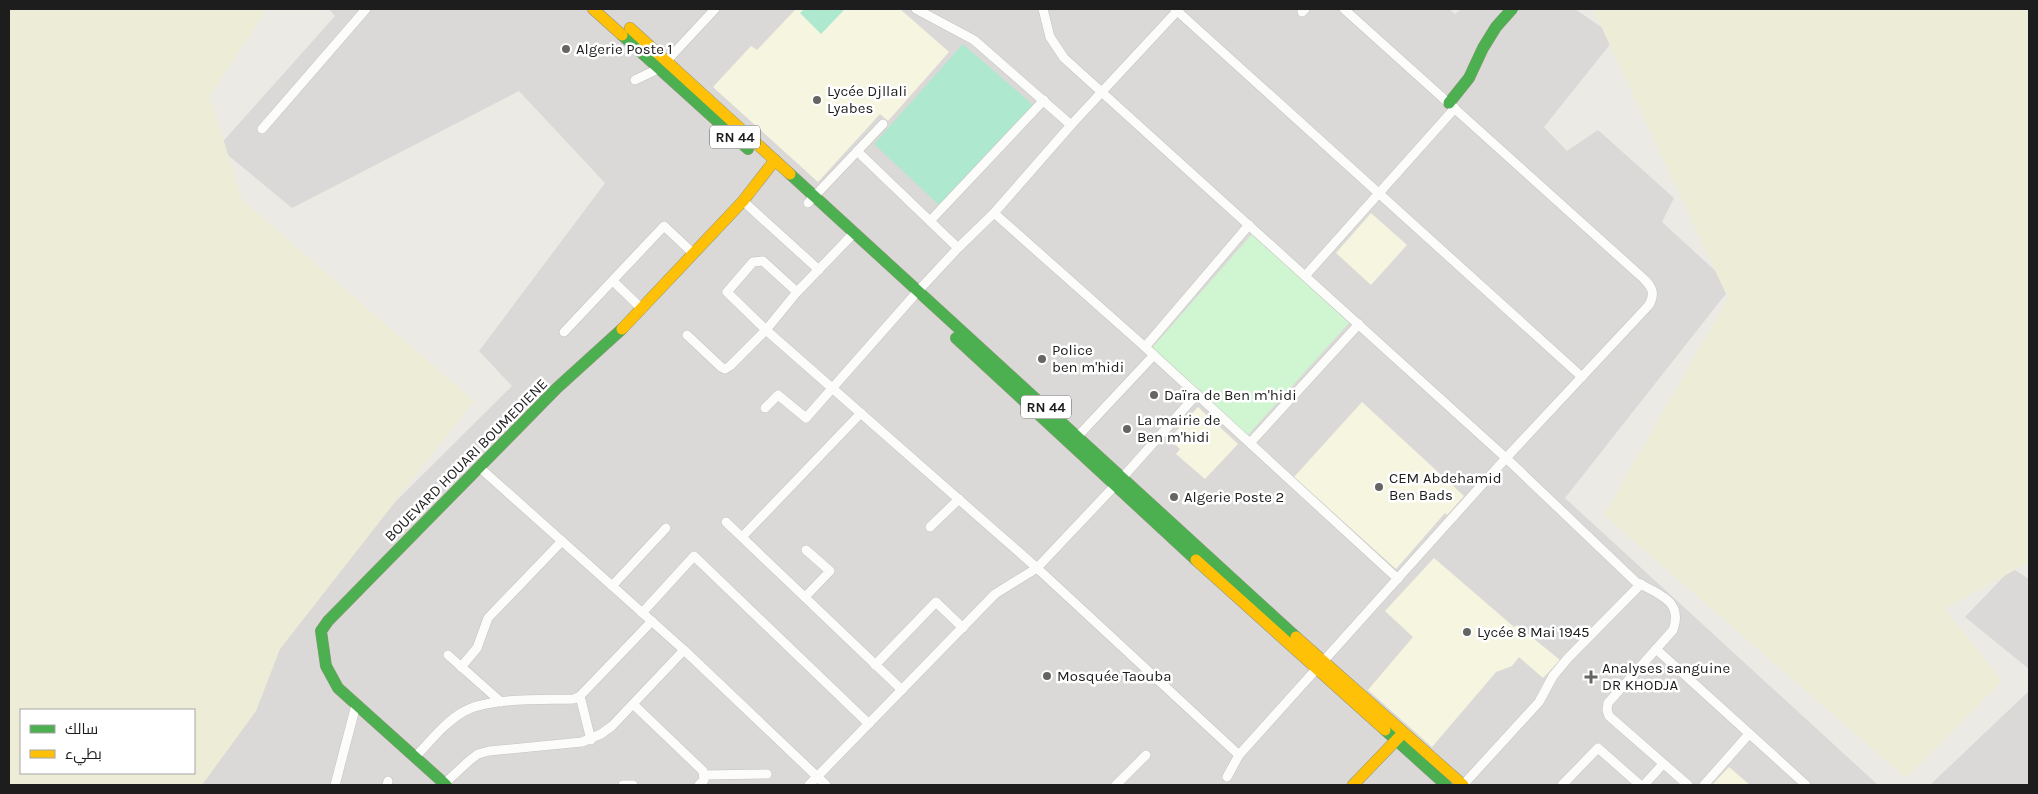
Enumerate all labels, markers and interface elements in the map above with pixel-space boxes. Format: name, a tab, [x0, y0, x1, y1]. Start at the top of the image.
place label: Algerie Poste 1	[576, 40, 672, 58]
marker: Algerie Poste 1	[560, 43, 572, 55]
place label: Lycée Djllali Lyabes	[827, 82, 907, 117]
marker: Lycée Djllali Lyabes	[811, 94, 823, 106]
road number: RN 44	[710, 125, 760, 148]
place label: Police ben m'hidi	[1052, 341, 1124, 376]
marker: Police ben m'hidi	[1036, 353, 1048, 365]
street label: BOUEVARD HOUARI BOUMEDIENE	[381, 375, 551, 545]
place label: Daïra de Ben m'hidi	[1164, 386, 1297, 404]
marker: Daïra de Ben m'hidi	[1148, 389, 1160, 401]
road number: RN 44	[1021, 396, 1071, 418]
place label: La mairie de Ben m'hidi	[1137, 411, 1220, 446]
marker: La mairie de Ben m'hidi	[1121, 423, 1133, 435]
place label: CEM Abdehamid Ben Bads	[1389, 469, 1502, 504]
marker: CEM Abdehamid Ben Bads	[1373, 481, 1385, 493]
place label: Algerie Poste 2	[1184, 488, 1284, 506]
marker: Algerie Poste 2	[1168, 491, 1180, 503]
place label: Lycée 8 Mai 1945	[1477, 623, 1590, 641]
marker: Lycée 8 Mai 1945	[1461, 626, 1473, 638]
place label: Analyses sanguine DR KHODJA	[1602, 659, 1730, 694]
place label: Mosquée Taouba	[1057, 667, 1172, 685]
marker: Mosquée Taouba	[1041, 670, 1053, 682]
marker: Analyses sanguine DR KHODJA	[1584, 670, 1598, 684]
legend	[20, 709, 195, 774]
text: سالك	[65, 720, 98, 738]
text: بطيء	[65, 745, 102, 766]

